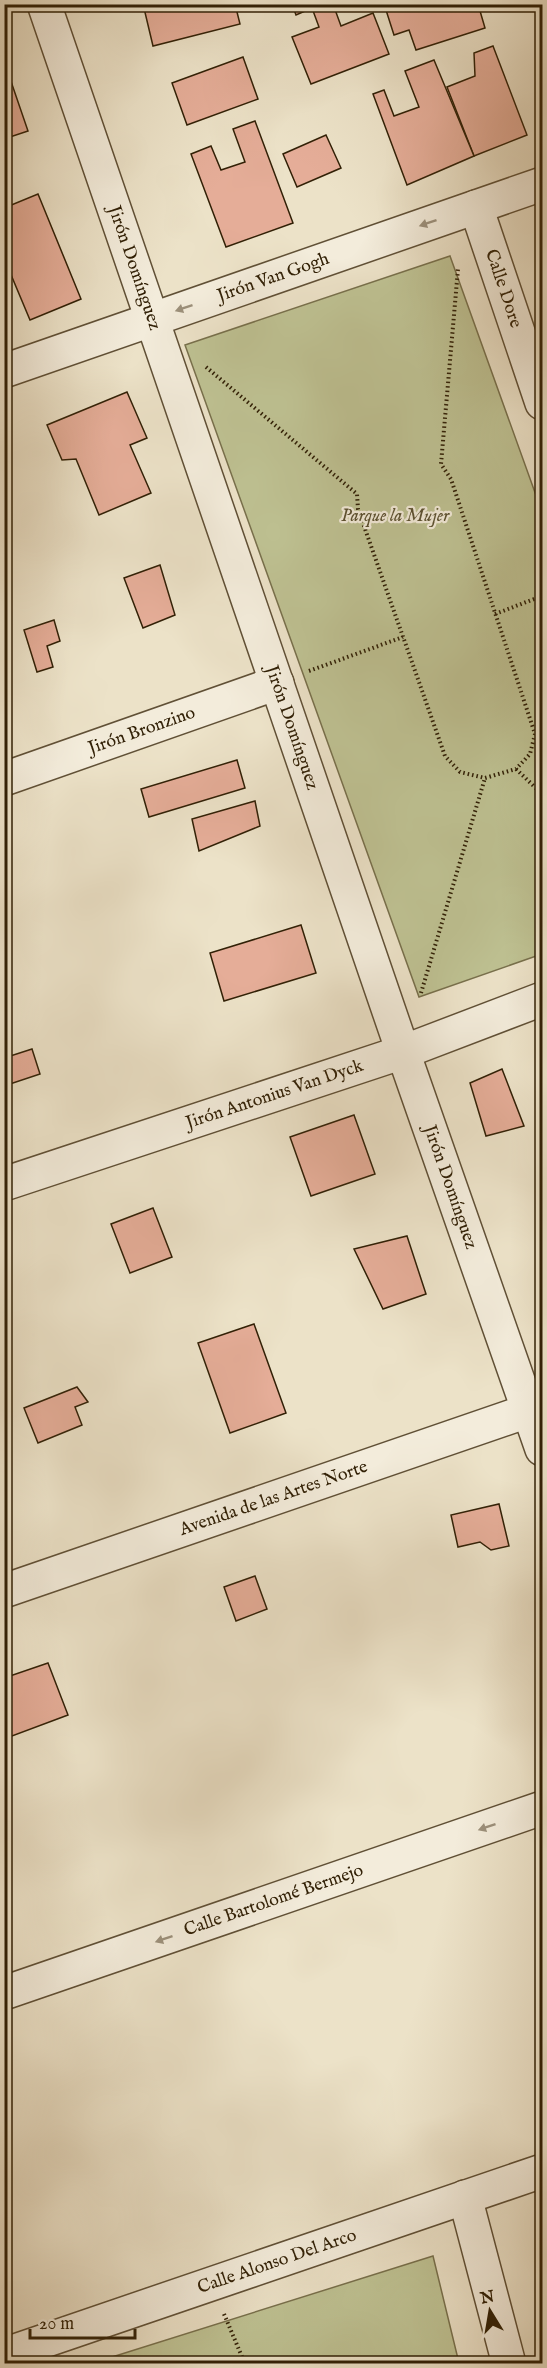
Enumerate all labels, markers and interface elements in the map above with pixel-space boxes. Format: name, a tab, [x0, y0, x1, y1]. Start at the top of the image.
street label: Jirón Domínguez	[102, 201, 166, 333]
one-way arrow	[419, 219, 437, 229]
street label: Calle Dore	[480, 246, 527, 331]
street label: Jirón Van Gogh	[212, 247, 333, 308]
one-way arrow	[175, 304, 193, 314]
park label: Parque la Mujer	[341, 505, 450, 528]
street label: Jirón Domínguez	[259, 661, 324, 793]
street label: Jirón Bronzino	[83, 701, 199, 761]
street label: Jirón Antonius Van Dyck	[181, 1054, 367, 1135]
street label: Jirón Domínguez	[417, 1120, 483, 1252]
street label: Avenida de las Artes Norte	[175, 1455, 371, 1542]
one-way arrow	[478, 1823, 496, 1833]
street label: Calle Bartolomé Bermejo	[181, 1859, 367, 1942]
one-way arrow	[155, 1934, 173, 1944]
street label: Calle Alonso Del Arco	[194, 2224, 360, 2299]
north arrow	[460, 2281, 520, 2341]
text: N	[478, 2287, 496, 2310]
scale bar	[30, 2302, 135, 2340]
text: 20 m	[39, 2313, 74, 2336]

